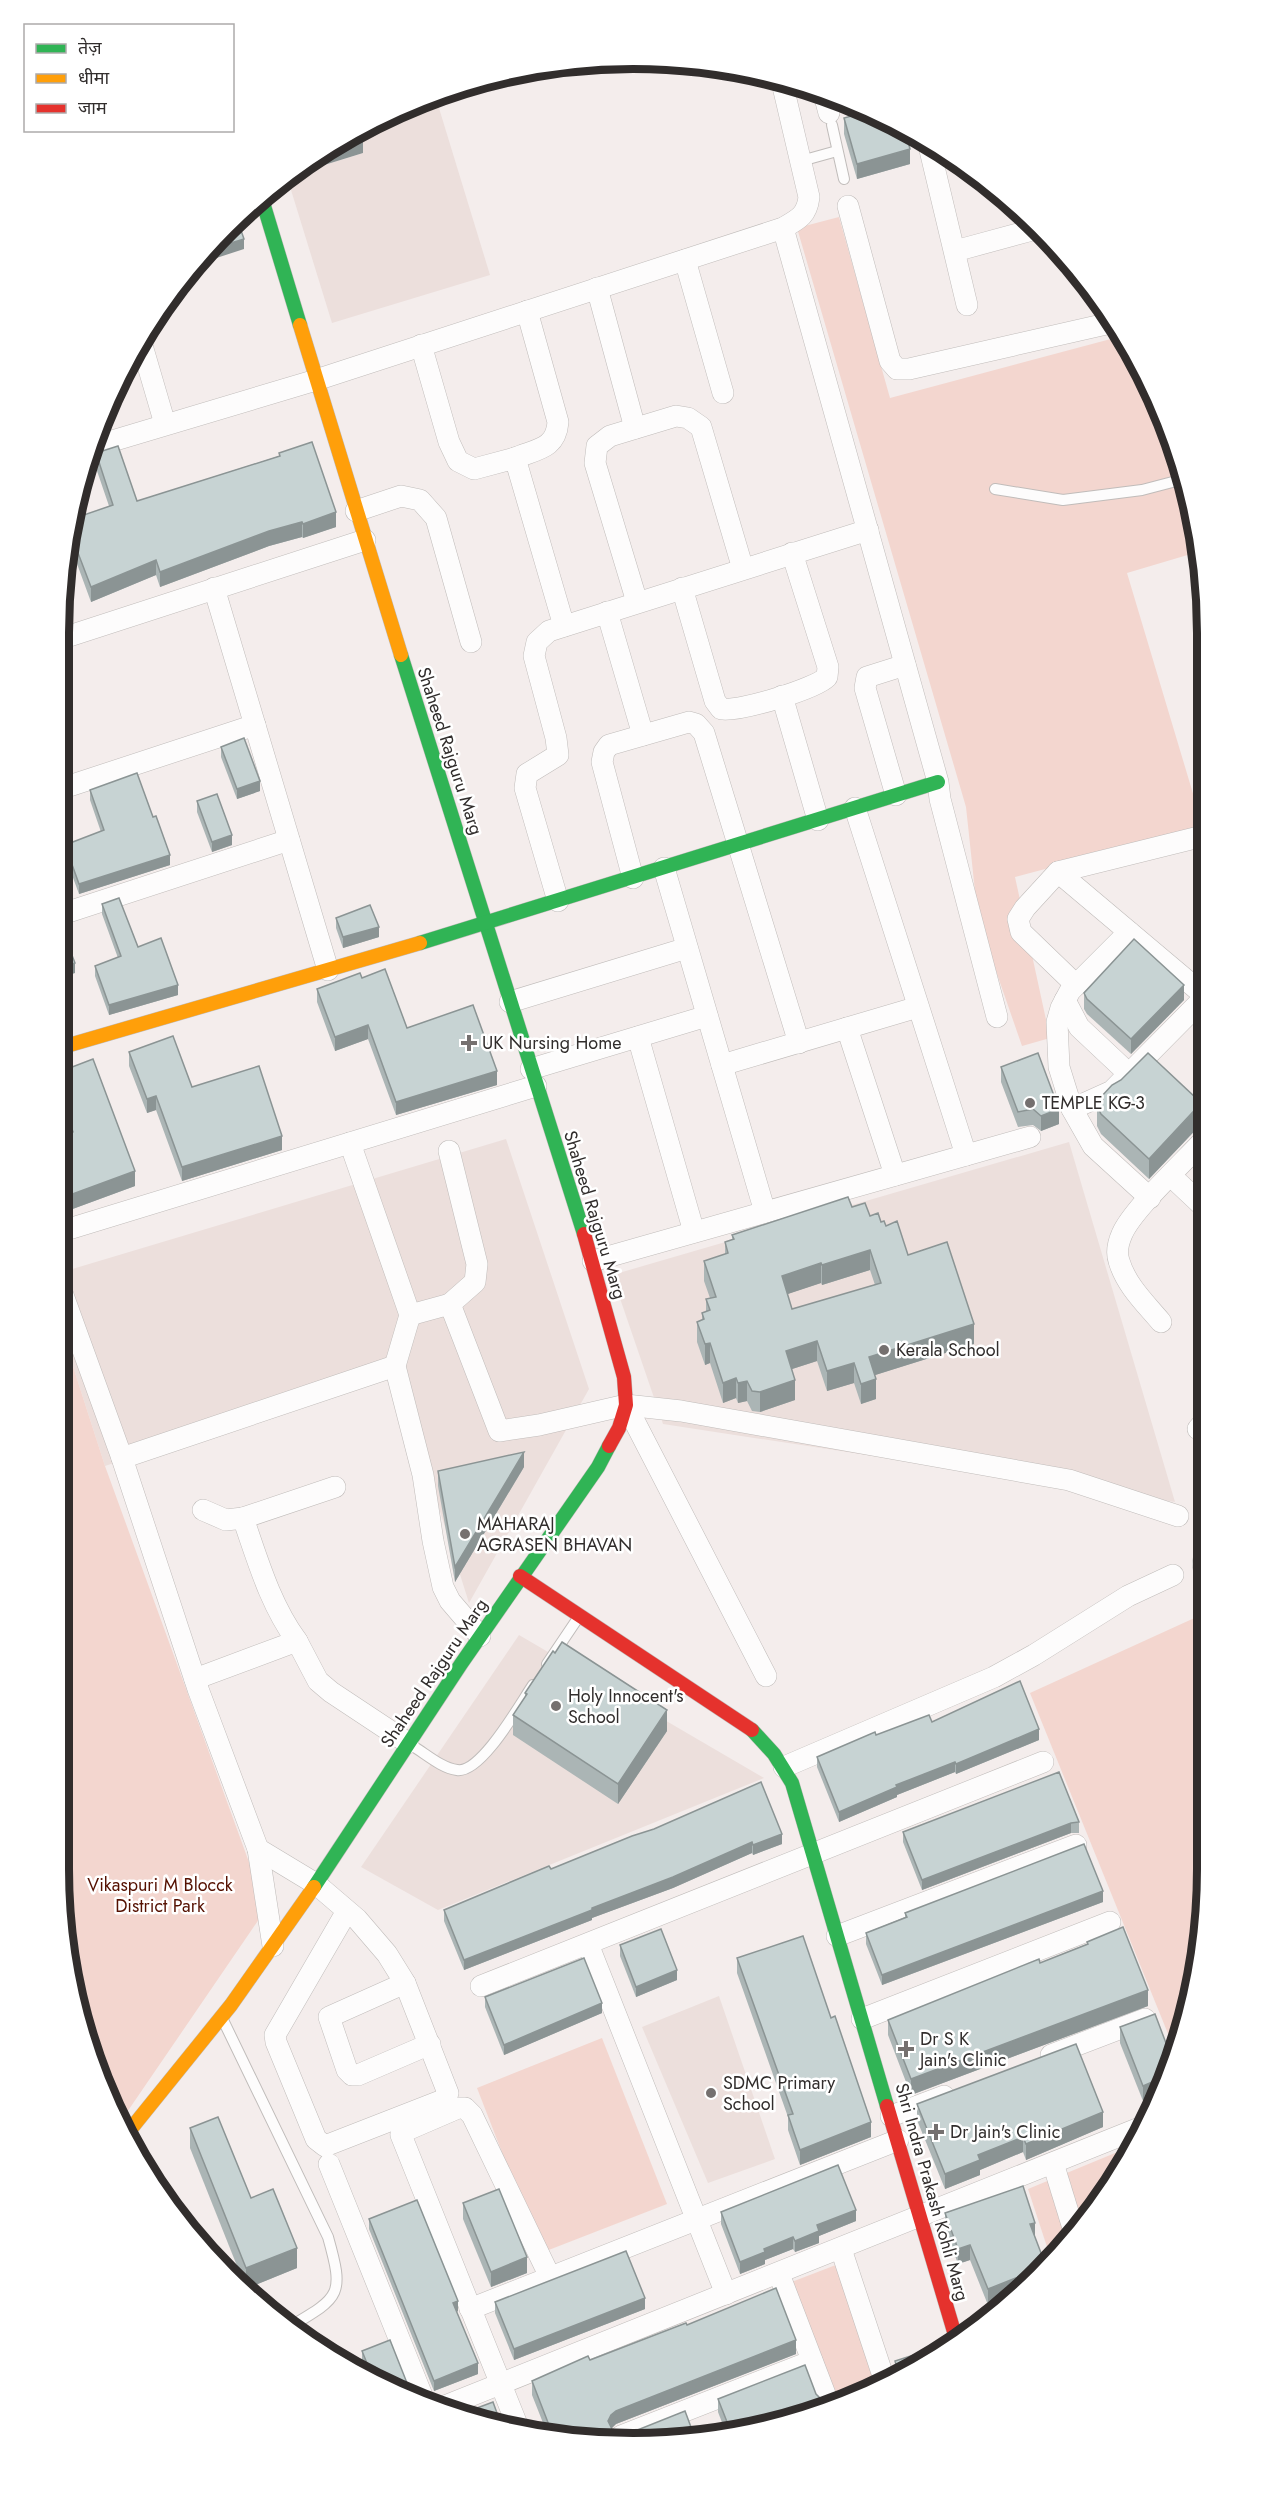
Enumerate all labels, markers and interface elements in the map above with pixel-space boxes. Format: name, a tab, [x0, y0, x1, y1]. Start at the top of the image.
legend	[24, 24, 234, 132]
text: तेज़	[78, 35, 102, 61]
text: धीमा	[78, 65, 109, 91]
text: जाम	[78, 95, 108, 121]
street label: Shaheed Rajguru Marg	[411, 664, 489, 838]
place label: UK Nursing Home	[482, 1030, 621, 1056]
marker: UK Nursing Home	[460, 1034, 478, 1052]
place label: TEMPLE KG-3	[1042, 1090, 1145, 1116]
marker: TEMPLE KG-3	[1023, 1096, 1037, 1110]
street label: Shaheed Rajguru Marg	[557, 1128, 633, 1302]
place label: Kerala School	[896, 1337, 1000, 1363]
marker: Kerala School	[877, 1343, 891, 1357]
place label: MAHARAJ AGRASEN BHAVAN	[477, 1511, 632, 1558]
marker: MAHARAJ AGRASEN BHAVAN	[458, 1527, 472, 1541]
street label: Shaheed Rajguru Marg	[374, 1593, 494, 1753]
place label: Holy Innocent's School	[568, 1683, 684, 1730]
marker: Holy Innocent's School	[549, 1699, 563, 1713]
park label: Vikaspuri M Blocck District Park	[87, 1872, 233, 1919]
place label: Dr S K Jain's Clinic	[918, 2026, 1006, 2073]
marker: Dr S K Jain's Clinic	[897, 2040, 915, 2058]
place label: SDMC Primary School	[723, 2070, 835, 2117]
street label: Shri Indra Prakash Kohli Marg	[888, 2080, 976, 2304]
marker: SDMC Primary School	[704, 2086, 718, 2100]
place label: Dr Jain's Clinic	[950, 2119, 1060, 2145]
marker: Dr Jain's Clinic	[927, 2123, 945, 2141]

